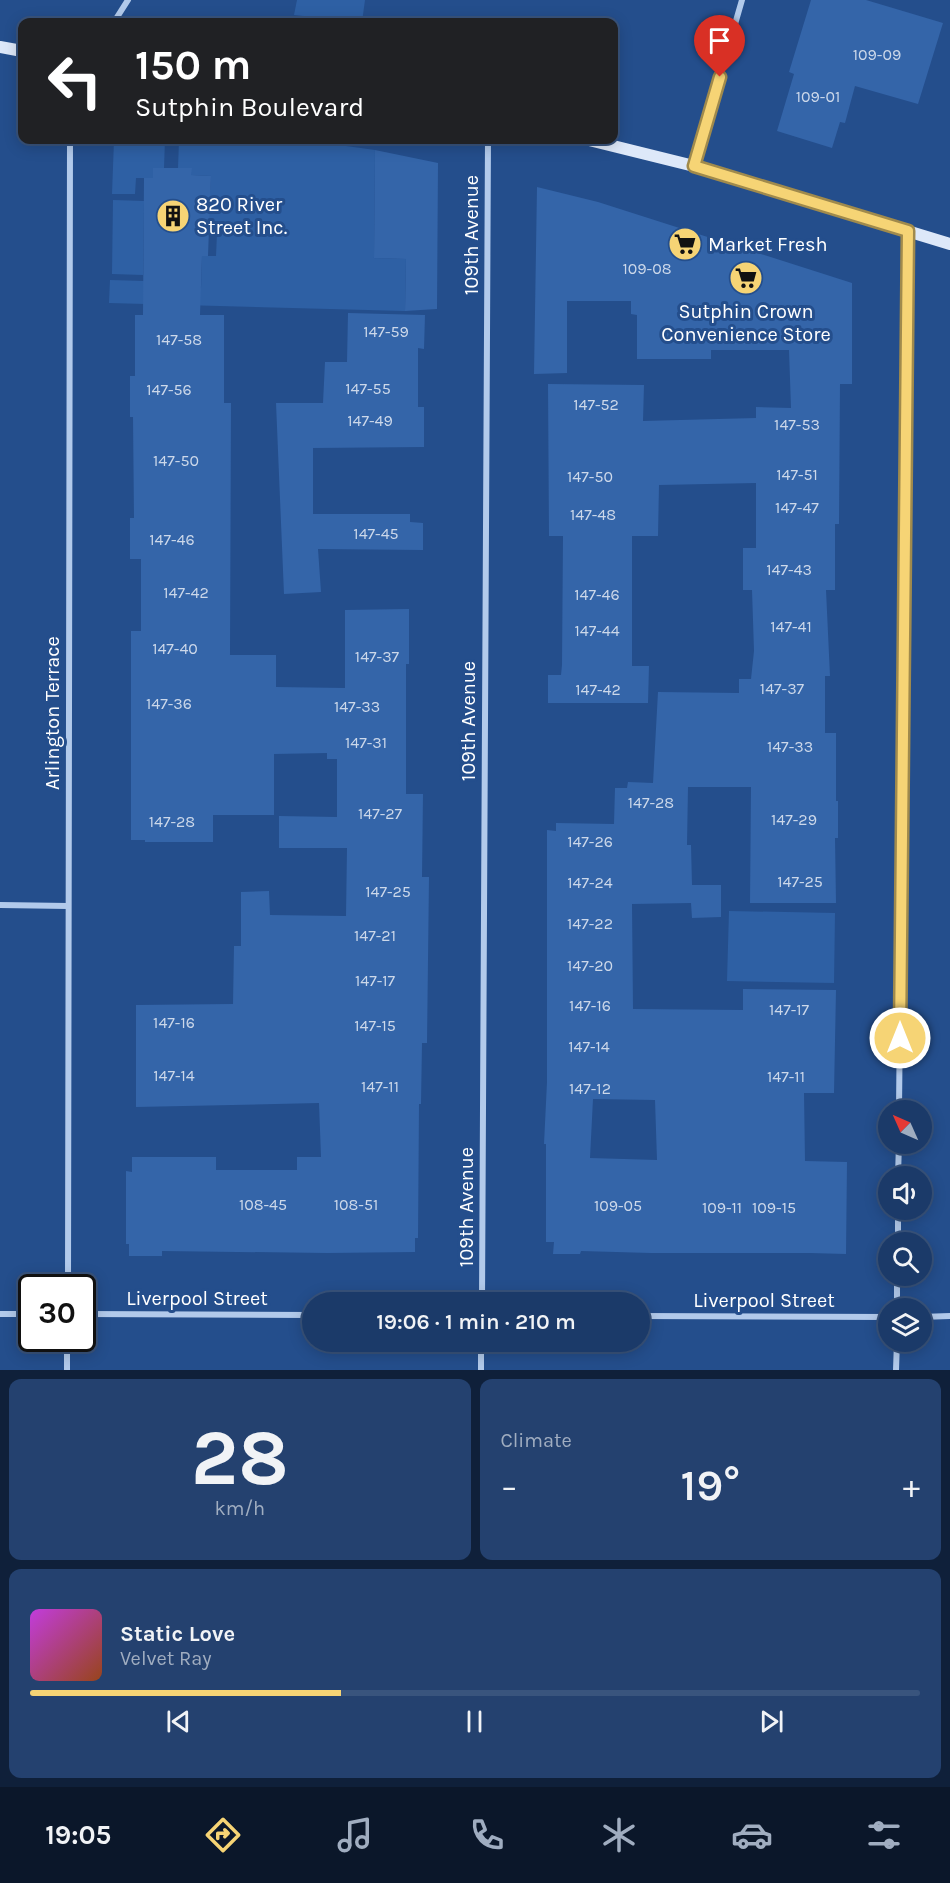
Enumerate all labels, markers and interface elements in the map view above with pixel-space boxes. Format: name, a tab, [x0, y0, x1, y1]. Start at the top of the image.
pin	[694, 15, 745, 77]
icon: arrive	[703, 24, 736, 57]
text: 150 m	[135, 40, 251, 90]
icon: left	[36, 42, 114, 120]
house number: 109-09	[853, 45, 901, 64]
house number: 109-01	[796, 87, 840, 106]
text: Sutphin Boulevard	[135, 91, 364, 123]
street label: 109th Avenue	[460, 175, 483, 295]
place label: 820 River Street Inc.	[196, 193, 287, 239]
building icon: 820 River Street Inc.	[155, 198, 191, 234]
supermarket icon: Market Fresh	[667, 226, 703, 262]
place label: Market Fresh	[708, 233, 828, 256]
house number: 109-08	[623, 259, 671, 278]
supermarket icon: Sutphin Crown Convenience Store	[728, 260, 764, 296]
place label: Sutphin Crown Convenience Store	[661, 300, 831, 346]
house number: 147-59	[363, 322, 409, 341]
house number: 147-58	[156, 330, 202, 349]
house number: 147-55	[345, 379, 391, 398]
house number: 147-56	[146, 380, 192, 399]
house number: 147-52	[573, 395, 619, 414]
house number: 147-49	[347, 411, 393, 430]
house number: 147-53	[774, 415, 820, 434]
house number: 147-50	[153, 451, 199, 470]
house number: 147-51	[776, 465, 818, 484]
house number: 147-50	[567, 467, 613, 486]
house number: 147-47	[775, 498, 819, 517]
house number: 147-48	[570, 505, 616, 524]
house number: 147-45	[353, 524, 399, 543]
house number: 147-46	[149, 530, 195, 549]
house number: 147-43	[766, 560, 812, 579]
house number: 147-42	[163, 583, 209, 602]
house number: 147-46	[574, 585, 620, 604]
house number: 147-41	[770, 617, 812, 636]
house number: 147-44	[574, 621, 620, 640]
street label: Arlington Terrace	[41, 636, 64, 790]
house number: 147-40	[152, 639, 198, 658]
house number: 147-37	[355, 647, 400, 666]
street label: 109th Avenue	[457, 661, 480, 781]
house number: 147-37	[760, 679, 805, 698]
house number: 147-42	[575, 680, 621, 699]
house number: 147-36	[146, 694, 192, 713]
house number: 147-33	[334, 697, 380, 716]
house number: 147-31	[345, 733, 387, 752]
house number: 147-33	[767, 737, 813, 756]
house number: 147-28	[628, 793, 674, 812]
house number: 147-27	[358, 804, 403, 823]
house number: 147-29	[771, 810, 817, 829]
house number: 147-28	[149, 812, 195, 831]
house number: 147-26	[567, 832, 613, 851]
house number: 147-25	[777, 872, 823, 891]
house number: 147-24	[567, 873, 613, 892]
house number: 147-25	[365, 882, 411, 901]
house number: 147-22	[567, 914, 613, 933]
house number: 147-21	[354, 926, 396, 945]
house number: 147-20	[567, 956, 613, 975]
house number: 147-17	[355, 971, 396, 990]
house number: 147-16	[569, 996, 611, 1015]
house number: 147-17	[769, 1000, 810, 1019]
position arrow	[868, 1006, 932, 1070]
house number: 147-16	[153, 1013, 195, 1032]
house number: 147-15	[354, 1016, 396, 1035]
house number: 147-14	[568, 1037, 610, 1056]
house number: 147-14	[153, 1066, 195, 1085]
house number: 147-11	[767, 1067, 805, 1086]
house number: 147-11	[361, 1077, 399, 1096]
house number: 147-12	[569, 1079, 611, 1098]
north arrow	[878, 1100, 932, 1154]
map controls	[878, 1100, 932, 1352]
street label: 109th Avenue	[455, 1147, 478, 1267]
button: sound	[878, 1166, 932, 1220]
house number: 108-45	[239, 1195, 287, 1214]
house number: 108-51	[334, 1195, 378, 1214]
house number: 109-05	[594, 1196, 642, 1215]
house number: 109-11	[702, 1198, 742, 1217]
house number: 109-15	[752, 1198, 796, 1217]
button: search	[878, 1232, 932, 1286]
speed limit sign: 30	[18, 1274, 96, 1352]
street label: Liverpool Street	[126, 1287, 268, 1310]
street label: Liverpool Street	[693, 1289, 835, 1312]
button: layers	[878, 1298, 932, 1352]
text: 19:06 · 1 min · 210 m	[376, 1309, 576, 1335]
text: 28	[191, 1412, 289, 1504]
text: Climate	[501, 1429, 572, 1452]
text: 19°	[680, 1459, 740, 1511]
text: −	[501, 1467, 518, 1505]
text: +	[903, 1467, 920, 1505]
text: km/h	[214, 1497, 265, 1520]
text: Static Love	[120, 1621, 235, 1647]
text: Velvet Ray	[120, 1647, 212, 1670]
icon: previous	[162, 1705, 195, 1738]
icon: pause	[458, 1705, 491, 1738]
icon: next	[755, 1705, 788, 1738]
icon: directions	[202, 1814, 244, 1856]
icon: music	[334, 1814, 376, 1856]
icon: phone	[466, 1814, 508, 1856]
icon: climate	[598, 1814, 640, 1856]
icon: car	[731, 1814, 773, 1856]
icon: filters	[863, 1814, 905, 1856]
text: 19:05	[45, 1819, 111, 1851]

